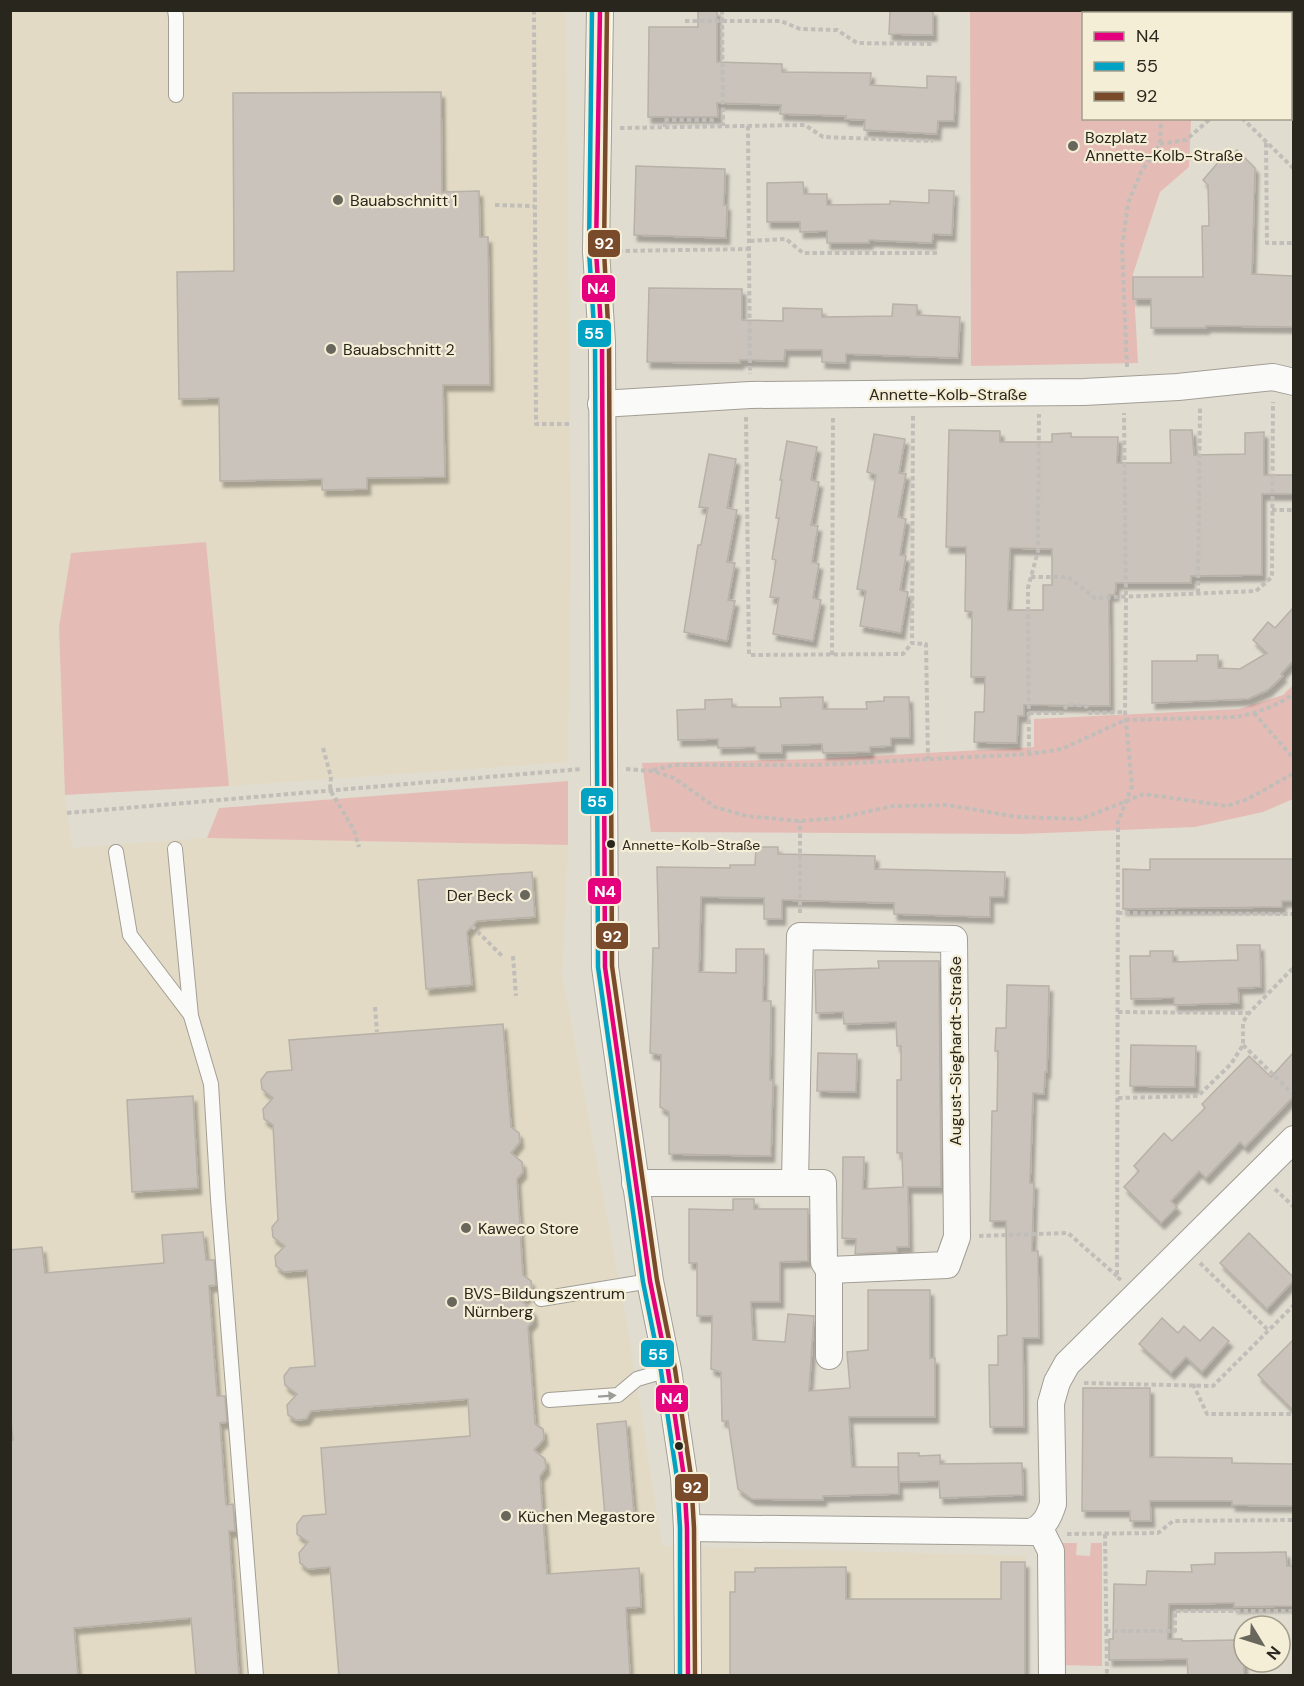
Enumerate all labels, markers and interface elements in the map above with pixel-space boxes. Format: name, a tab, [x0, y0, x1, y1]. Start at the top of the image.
legend	[1082, 12, 1292, 120]
text: N4	[1136, 24, 1159, 48]
text: 55	[1136, 54, 1158, 78]
text: 92	[1136, 84, 1157, 108]
place label: Bozplatz Annette-Kolb-Straße	[1085, 127, 1243, 166]
marker: Bozplatz Annette-Kolb-Straße	[1066, 139, 1080, 153]
place label: Bauabschnitt 1	[350, 190, 457, 211]
marker: Bauabschnitt 1	[331, 193, 345, 207]
line badge: 92	[587, 229, 621, 258]
text: 92	[594, 233, 614, 254]
line badge: N4	[581, 274, 616, 303]
text: N4	[587, 278, 609, 299]
line badge: 55	[577, 319, 612, 348]
text: 55	[584, 323, 604, 344]
place label: Bauabschnitt 2	[343, 339, 455, 360]
marker: Bauabschnitt 2	[324, 342, 338, 356]
street label: Annette-Kolb-Straße	[869, 384, 1027, 405]
line badge: 55	[580, 787, 614, 815]
text: 55	[587, 791, 607, 812]
place label: Annette-Kolb-Straße	[622, 836, 760, 854]
marker: Annette-Kolb-Straße	[605, 838, 617, 850]
line badge: N4	[587, 877, 622, 905]
text: N4	[594, 881, 616, 902]
place label: Der Beck	[447, 885, 513, 906]
marker: Der Beck	[518, 888, 532, 902]
line badge: 92	[595, 922, 629, 950]
text: 92	[602, 926, 622, 947]
street label: August-Sieghardt-Straße	[945, 956, 966, 1146]
place label: Kaweco Store	[478, 1218, 579, 1239]
marker: Kaweco Store	[459, 1221, 473, 1235]
place label: BVS-Bildungszentrum Nürnberg	[464, 1283, 625, 1322]
marker: BVS-Bildungszentrum Nürnberg	[445, 1295, 459, 1309]
line badge: 55	[640, 1339, 675, 1368]
text: 55	[648, 1344, 668, 1365]
line badge: N4	[655, 1384, 689, 1413]
text: N4	[661, 1388, 683, 1409]
one-way arrow	[598, 1391, 617, 1401]
unlabelled marker	[673, 1440, 685, 1452]
line badge: 92	[674, 1473, 709, 1502]
text: 92	[682, 1477, 702, 1498]
place label: Küchen Megastore	[518, 1506, 655, 1527]
marker: Küchen Megastore	[499, 1509, 513, 1523]
north arrow	[1232, 1614, 1292, 1674]
text: N	[1262, 1642, 1285, 1664]

